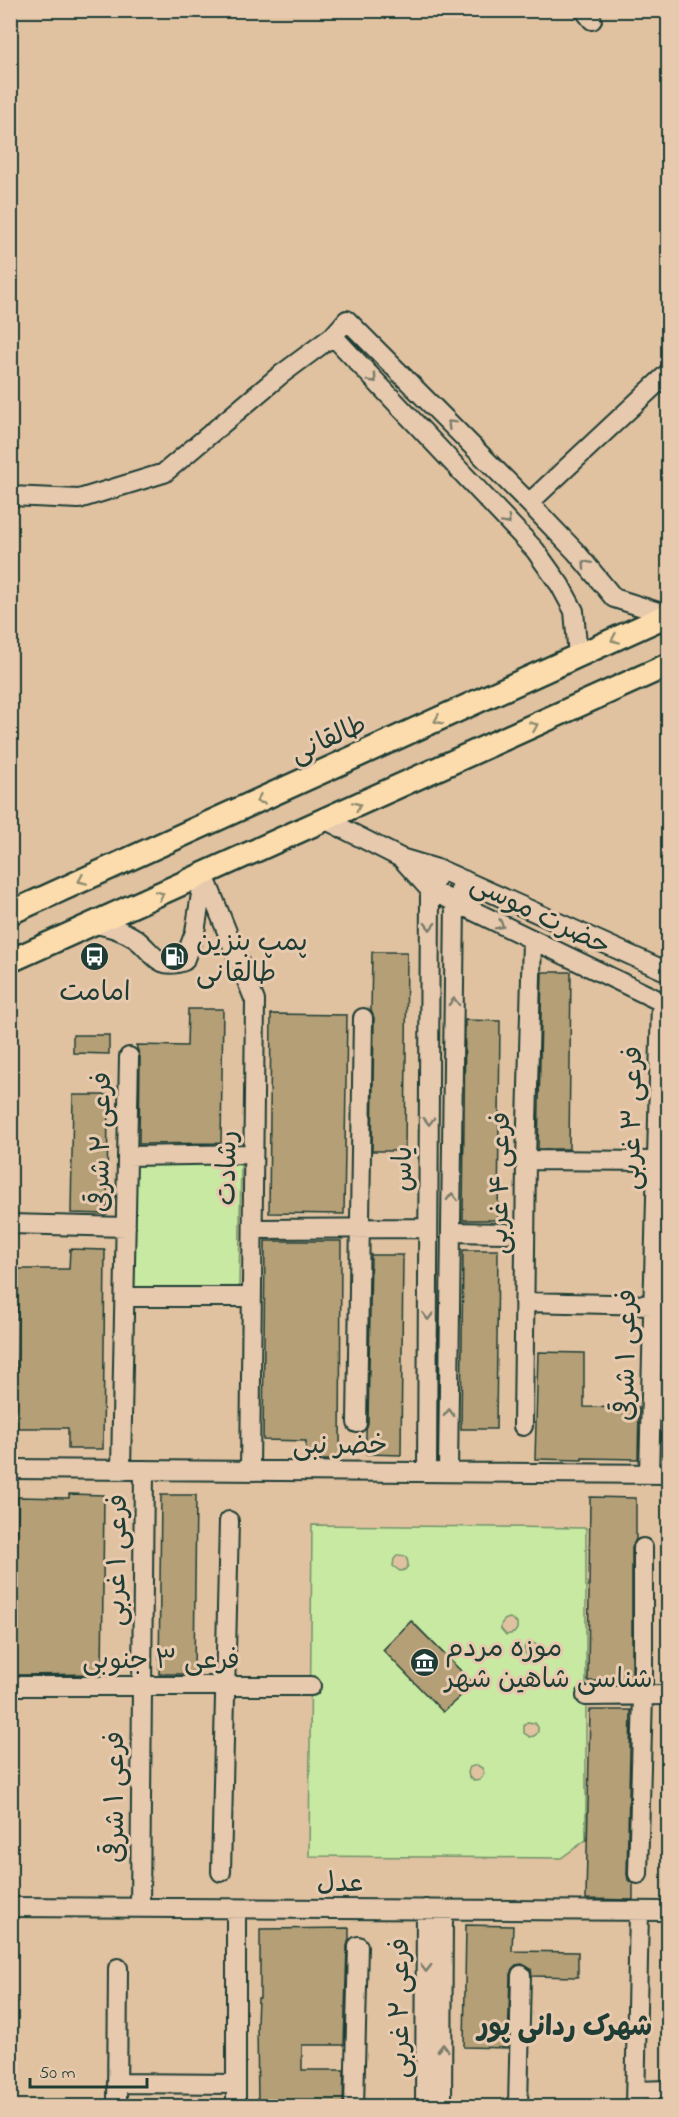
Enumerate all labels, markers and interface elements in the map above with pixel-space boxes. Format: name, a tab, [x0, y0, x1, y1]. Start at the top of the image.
one-way arrow	[366, 372, 377, 382]
one-way arrow	[447, 421, 458, 432]
one-way arrow	[500, 514, 511, 524]
one-way arrow	[582, 560, 593, 571]
one-way arrow	[611, 632, 622, 644]
street label: طالقانی	[284, 706, 374, 774]
one-way arrow	[433, 712, 444, 724]
one-way arrow	[528, 721, 539, 733]
one-way arrow	[255, 793, 266, 805]
one-way arrow	[350, 801, 361, 813]
street label: حضرت موسی	[463, 865, 617, 967]
one-way arrow	[78, 873, 89, 885]
one-way arrow	[153, 890, 164, 902]
one-way arrow	[494, 917, 505, 929]
one-way arrow	[423, 921, 436, 930]
place label: پمپ بنزین طالقانی	[196, 924, 308, 994]
bus stop icon: امامت	[79, 940, 111, 972]
fuel station icon: پمپ بنزین طالقانی	[159, 941, 191, 973]
place label: امامت	[59, 974, 131, 1013]
one-way arrow	[448, 998, 460, 1007]
street label: فرعی ۳ غربی	[613, 1045, 654, 1191]
street label: فرعی ۲ شرقی	[82, 1071, 123, 1213]
street label: فرعی ۴ غربی	[481, 1111, 522, 1255]
one-way arrow	[423, 1116, 435, 1125]
street label: رشادت	[208, 1130, 249, 1206]
street label: یاس	[385, 1146, 424, 1192]
one-way arrow	[445, 1193, 458, 1202]
street label: فرعی ۱ شرقی	[607, 1289, 648, 1421]
one-way arrow	[422, 1311, 434, 1320]
one-way arrow	[443, 1409, 455, 1418]
street label: خضر نبی	[292, 1427, 388, 1466]
street label: فرعی ۱ غربی	[98, 1494, 139, 1626]
place label: موزه مردم شناسی شاهین شهر	[443, 1630, 653, 1700]
street label: فرعی ۳ جنوبی	[82, 1642, 240, 1681]
museum icon: موزه مردم شناسی شاهین شهر	[408, 1647, 440, 1679]
street label: فرعی ۱ شرقی	[97, 1731, 136, 1863]
street label: عدل	[317, 1865, 363, 1904]
street label: فرعی ۲ غربی	[382, 1938, 421, 2078]
one-way arrow	[420, 1963, 432, 1972]
district label: شهرک ردانی پور	[475, 2008, 652, 2049]
one-way arrow	[436, 2044, 449, 2053]
scale bar	[30, 2051, 147, 2089]
text: 50 m	[39, 2061, 76, 2087]

